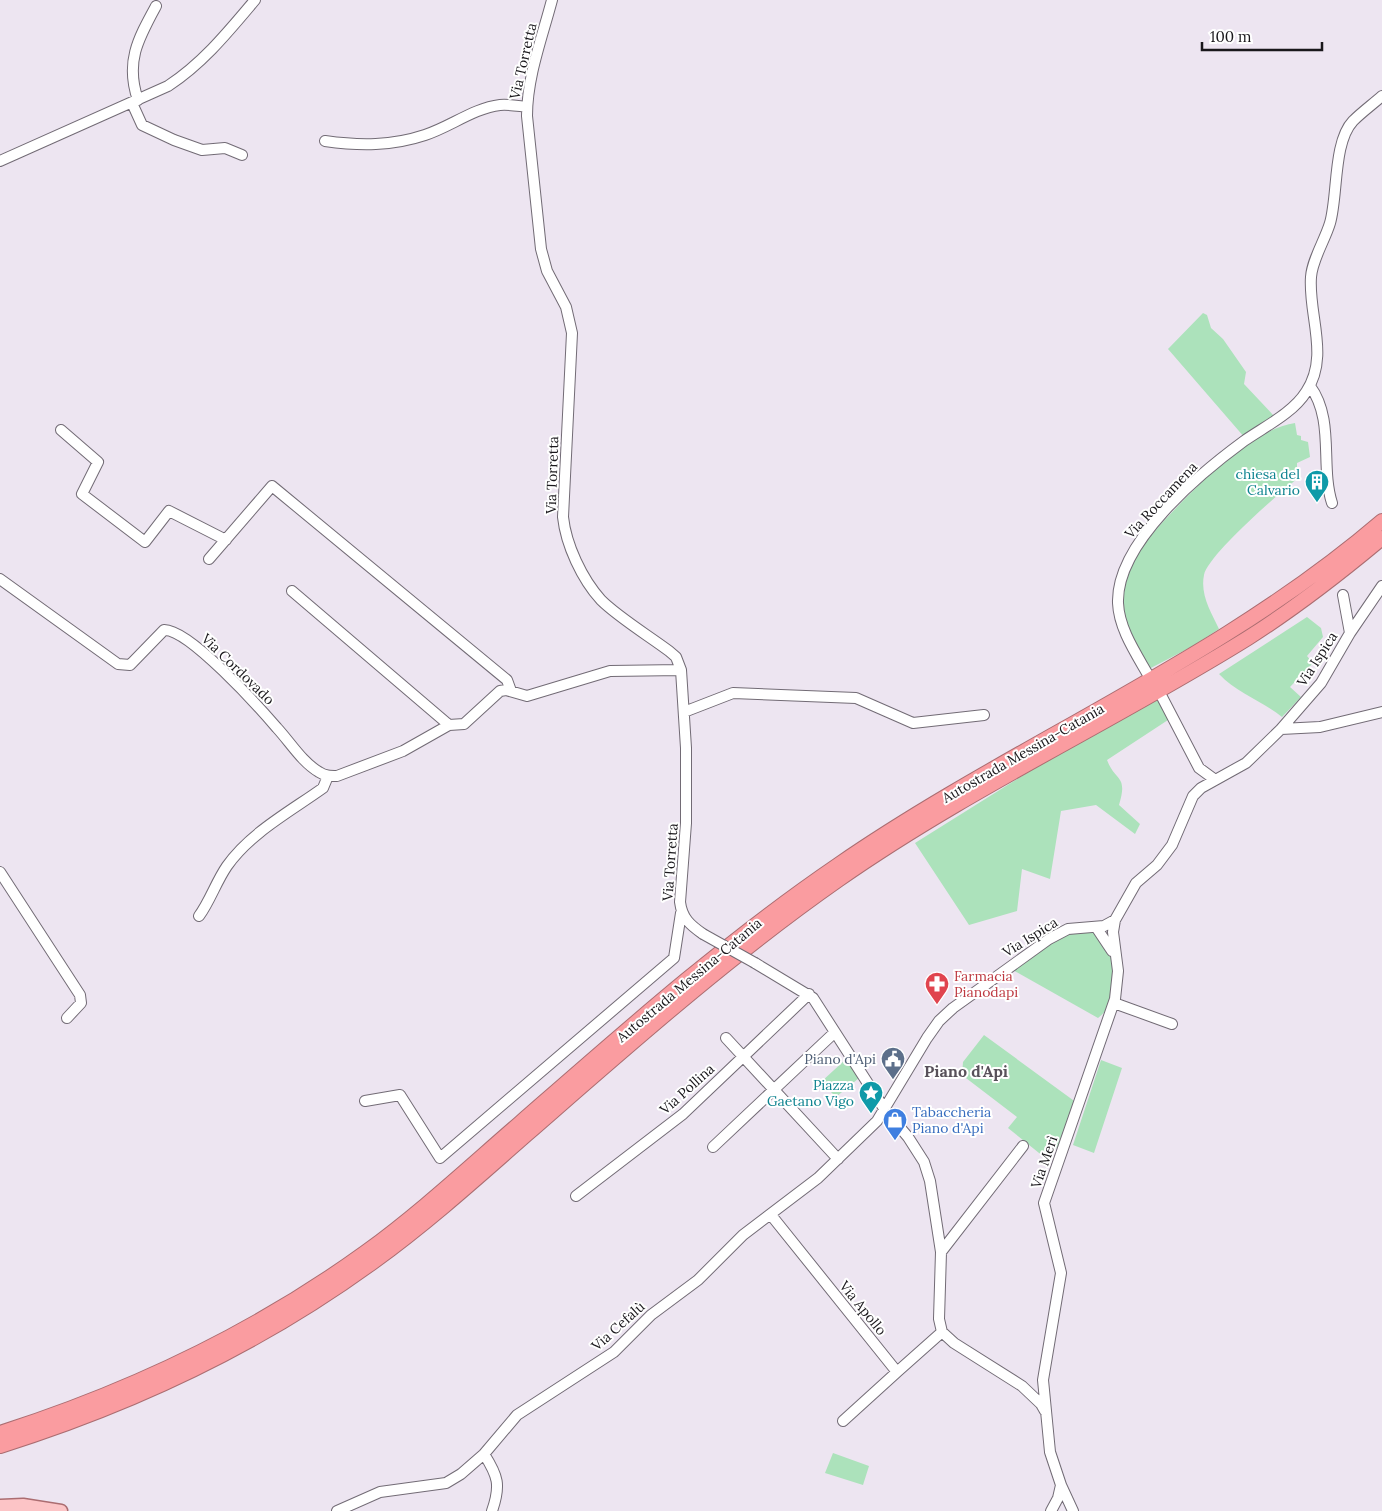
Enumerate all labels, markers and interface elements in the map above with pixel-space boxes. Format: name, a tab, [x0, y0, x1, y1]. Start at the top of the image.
scale bar	[1202, 20, 1322, 52]
street label: Via Torretta	[505, 21, 541, 102]
text: 100 m	[1210, 27, 1251, 46]
street label: Via Torretta	[542, 436, 562, 515]
street label: Via Roccamena	[1120, 458, 1201, 543]
place label: chiesa del Calvario	[1235, 465, 1300, 499]
building icon: chiesa del Calvario	[1304, 469, 1330, 503]
street label: Via Ispica	[1292, 628, 1341, 691]
street label: Via Cordovado	[197, 629, 278, 708]
street label: Autostrada Messina-Catania	[938, 699, 1107, 807]
street label: Via Torretta	[658, 822, 682, 903]
street label: Via Ispica	[998, 913, 1061, 962]
street label: Autostrada Messina-Catania	[612, 914, 765, 1047]
place label: Farmacia Pianodapi	[954, 967, 1018, 1001]
pharmacy icon: Farmacia Pianodapi	[924, 971, 950, 1005]
public building icon: Piano d'Api	[880, 1046, 906, 1080]
place label: Piano d'Api	[804, 1050, 876, 1068]
street label: Via Pollina	[655, 1060, 718, 1119]
district label: Piano d'Api	[924, 1061, 1008, 1081]
place label: Piazza Gaetano Vigo	[767, 1076, 854, 1110]
place icon: Piazza Gaetano Vigo	[858, 1080, 884, 1114]
place label: Tabaccheria Piano d'Api	[912, 1103, 991, 1137]
shop icon: Tabaccheria Piano d'Api	[882, 1107, 908, 1141]
street label: Via Merì	[1026, 1133, 1061, 1191]
street label: Via Apollo	[835, 1276, 890, 1339]
street label: Via Cefalù	[587, 1297, 648, 1355]

